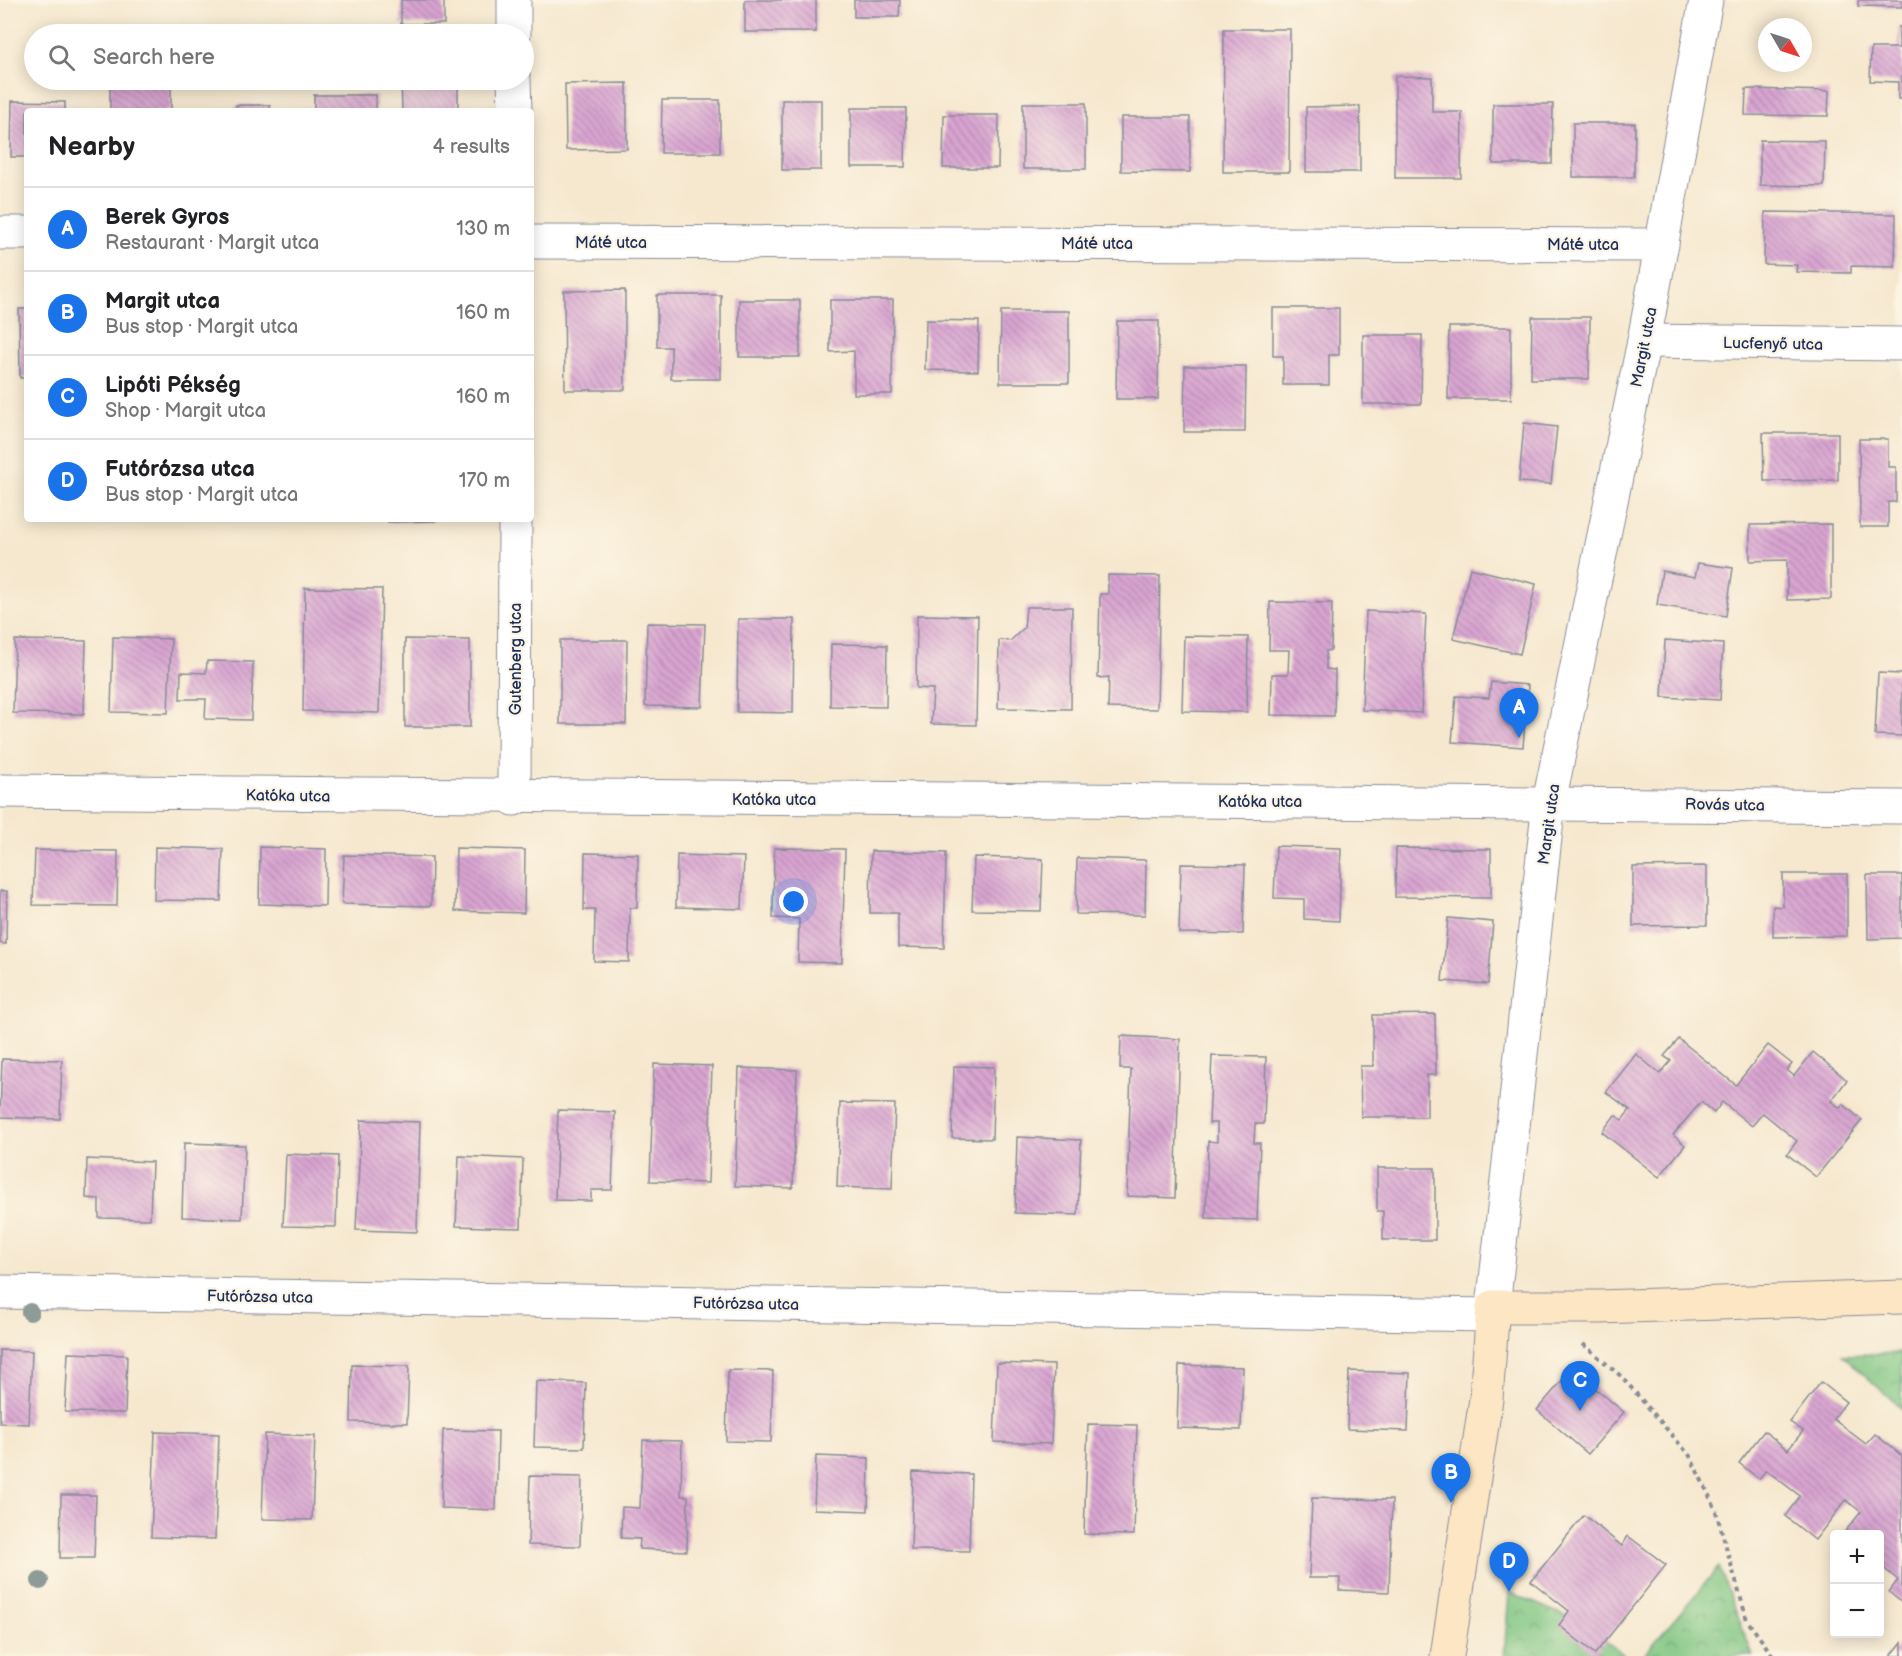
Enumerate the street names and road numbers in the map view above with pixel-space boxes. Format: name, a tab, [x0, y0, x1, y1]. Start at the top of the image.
street label: Máté utca	[575, 234, 647, 253]
street label: Máté utca	[1061, 235, 1133, 254]
street label: Máté utca	[1547, 236, 1619, 255]
street label: Margit utca	[1627, 305, 1662, 389]
street label: Lucfenyő utca	[1723, 334, 1823, 355]
street label: Gutenberg utca	[507, 603, 526, 715]
street label: Margit utca	[1534, 783, 1565, 866]
street label: Katóka utca	[246, 786, 330, 807]
street label: Katóka utca	[732, 791, 816, 810]
street label: Katóka utca	[1218, 793, 1302, 812]
street label: Rovás utca	[1685, 795, 1765, 816]
street label: Futórózsa utca	[207, 1287, 313, 1308]
street label: Futórózsa utca	[693, 1294, 799, 1315]

